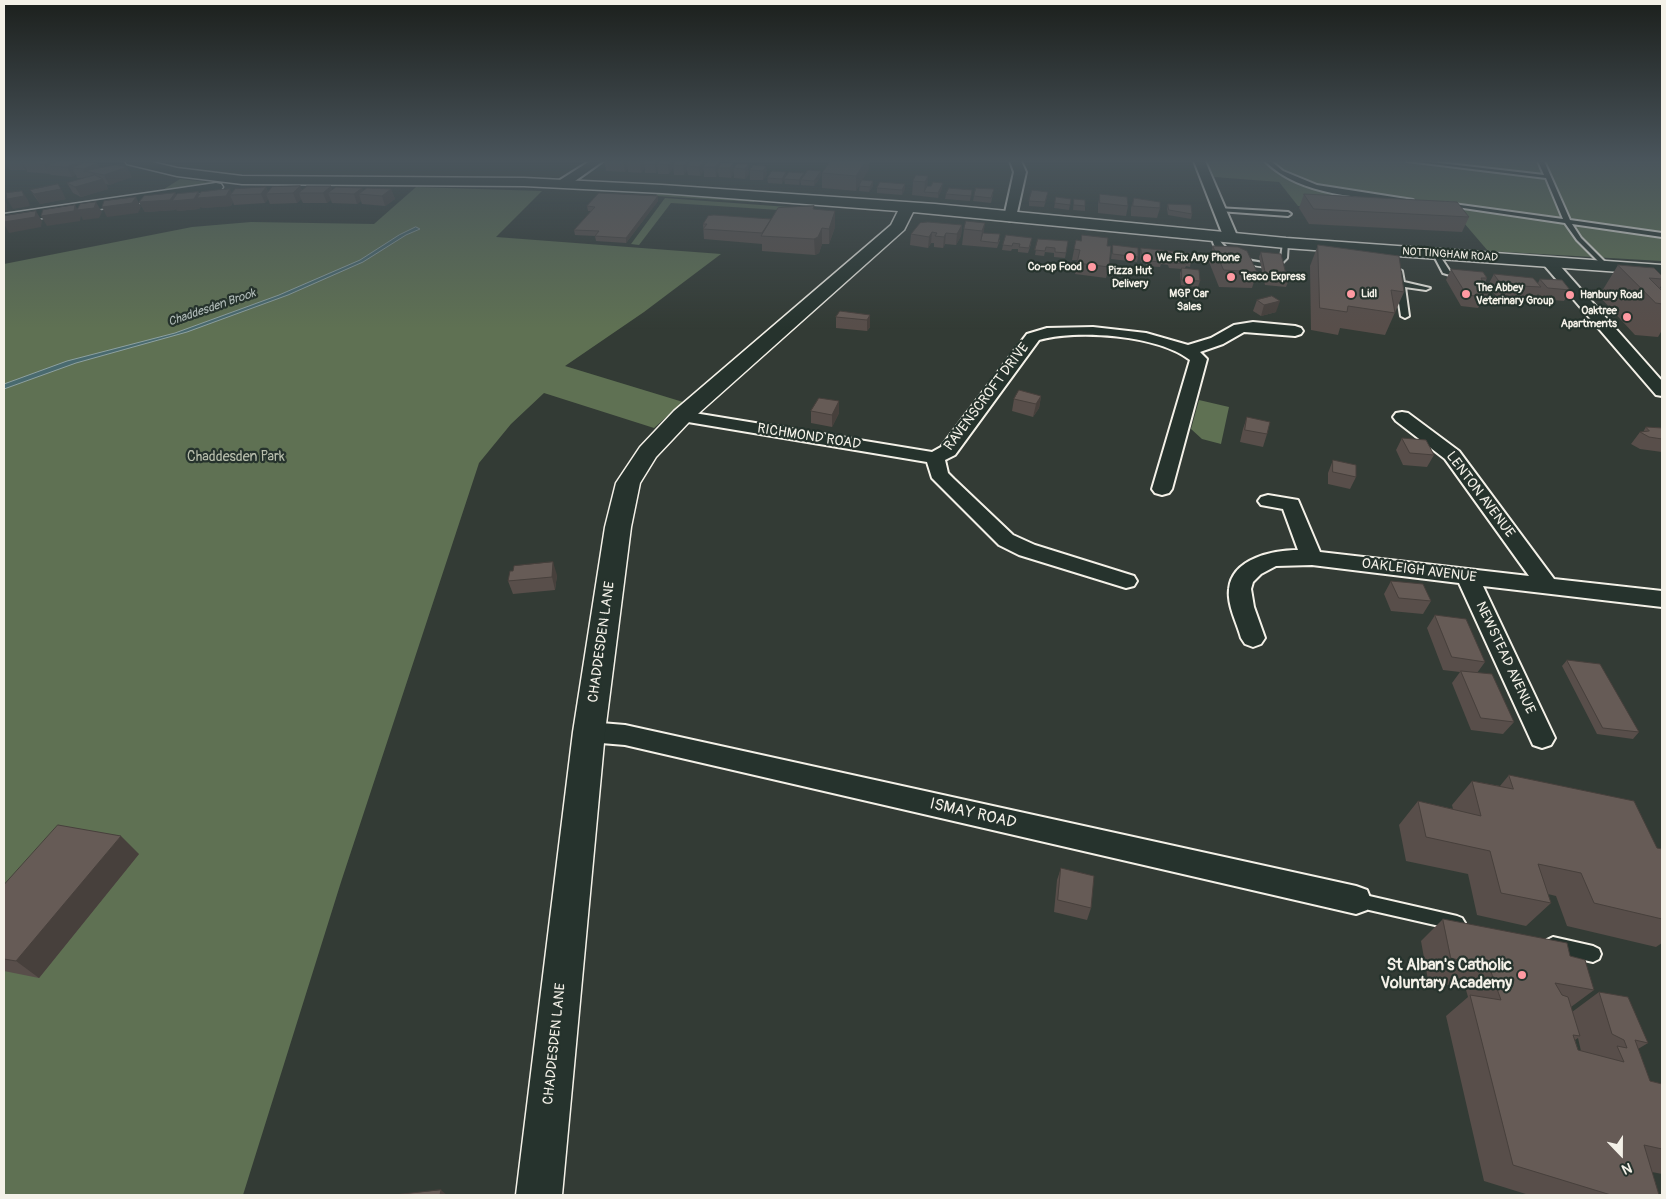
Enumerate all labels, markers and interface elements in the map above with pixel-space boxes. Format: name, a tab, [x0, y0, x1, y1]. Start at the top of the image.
street label: NOTTINGHAM ROAD	[1402, 245, 1498, 265]
marker: Pizza Hut Delivery	[1124, 251, 1136, 263]
place label: We Fix Any Phone	[1157, 251, 1240, 265]
marker: We Fix Any Phone	[1141, 252, 1153, 264]
place label: Co-op Food	[1028, 260, 1082, 274]
marker: Co-op Food	[1086, 261, 1098, 273]
place label: Pizza Hut Delivery	[1108, 264, 1152, 290]
place label: Tesco Express	[1241, 270, 1305, 284]
marker: Tesco Express	[1225, 271, 1237, 283]
marker: MGP Car Sales	[1183, 274, 1195, 286]
place label: The Abbey Veterinary Group	[1476, 281, 1554, 307]
water label: Chaddesden Brook	[166, 286, 258, 330]
place label: MGP Car Sales	[1169, 287, 1209, 313]
place label: Lidl	[1361, 287, 1377, 301]
marker: Lidl	[1345, 288, 1357, 300]
marker: The Abbey Veterinary Group	[1460, 288, 1472, 300]
place label: Hanbury Road	[1580, 288, 1643, 302]
marker: Hanbury Road	[1564, 289, 1576, 301]
place label: Oaktree Apartments	[1561, 304, 1617, 330]
marker: Oaktree Apartments	[1621, 311, 1633, 323]
street label: RAVENSCROFT DRIVE	[941, 340, 1033, 454]
street label: RICHMOND ROAD	[756, 421, 862, 453]
park label: Chaddesden Park	[187, 449, 285, 465]
street label: LENTON AVENUE	[1442, 449, 1518, 541]
street label: OAKLEIGH AVENUE	[1361, 556, 1477, 586]
street label: CHADDESDEN LANE	[585, 580, 619, 704]
street label: NEWSTEAD AVENUE	[1472, 599, 1538, 717]
street label: ISMAY ROAD	[928, 795, 1018, 833]
place label: St Alban's Catholic Voluntary Academy	[1380, 956, 1512, 994]
marker: St Alban's Catholic Voluntary Academy	[1516, 969, 1528, 981]
street label: CHADDESDEN LANE	[540, 982, 570, 1106]
north arrow	[1596, 1129, 1646, 1179]
text: N	[1619, 1159, 1634, 1178]

